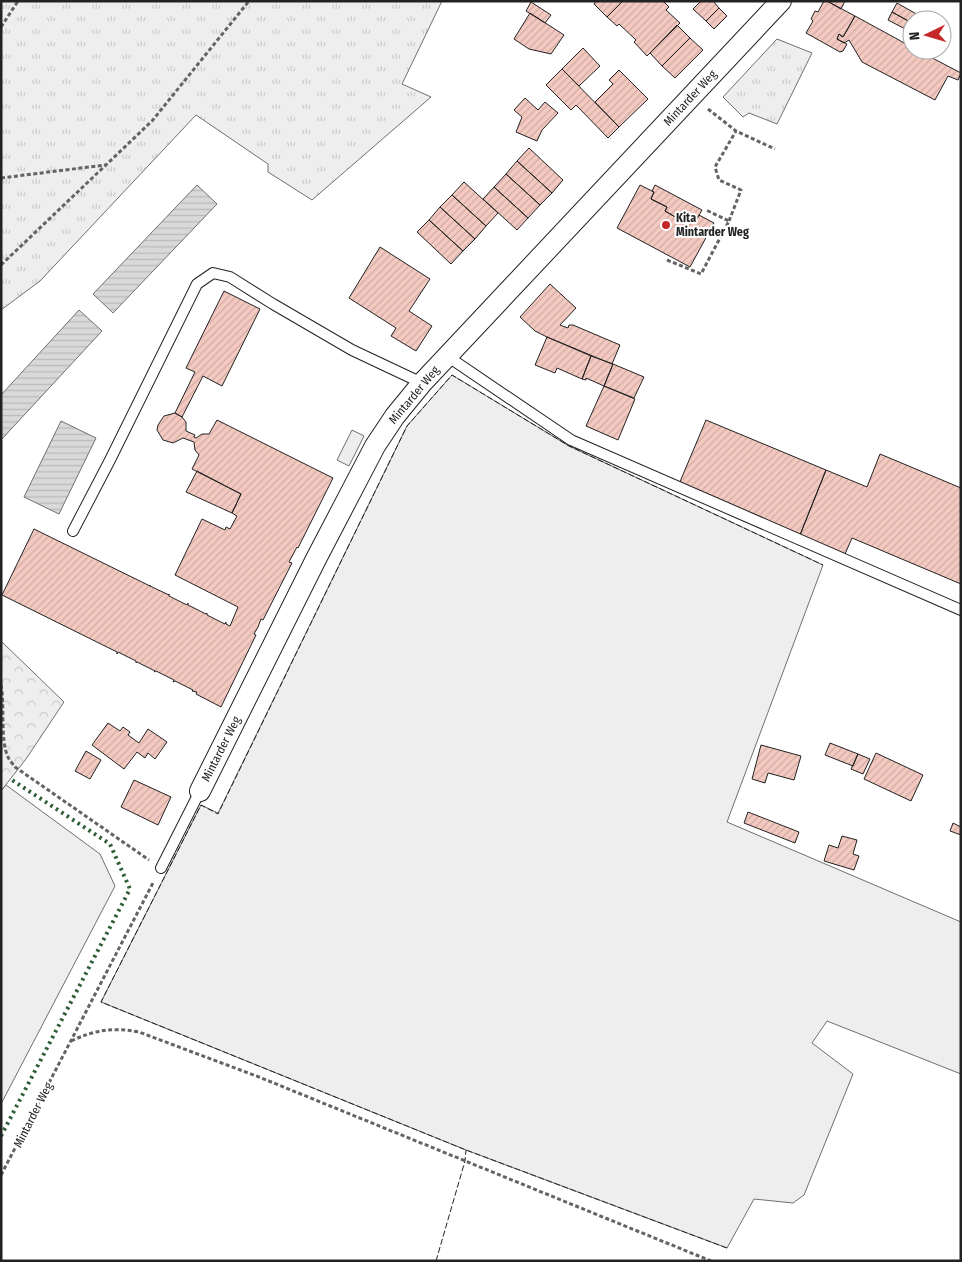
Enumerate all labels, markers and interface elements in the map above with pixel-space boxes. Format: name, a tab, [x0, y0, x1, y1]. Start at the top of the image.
north arrow	[902, 10, 952, 60]
text: N	[906, 31, 923, 41]
street label: Mintarder Weg	[661, 67, 720, 129]
place label: Kita Mintarder Weg	[676, 211, 749, 239]
marker: Kita Mintarder Weg	[660, 219, 672, 231]
street label: Mintarder Weg	[386, 363, 442, 427]
street label: Mintarder Weg	[199, 714, 244, 784]
street label: Mintarder Weg	[11, 1080, 56, 1150]

